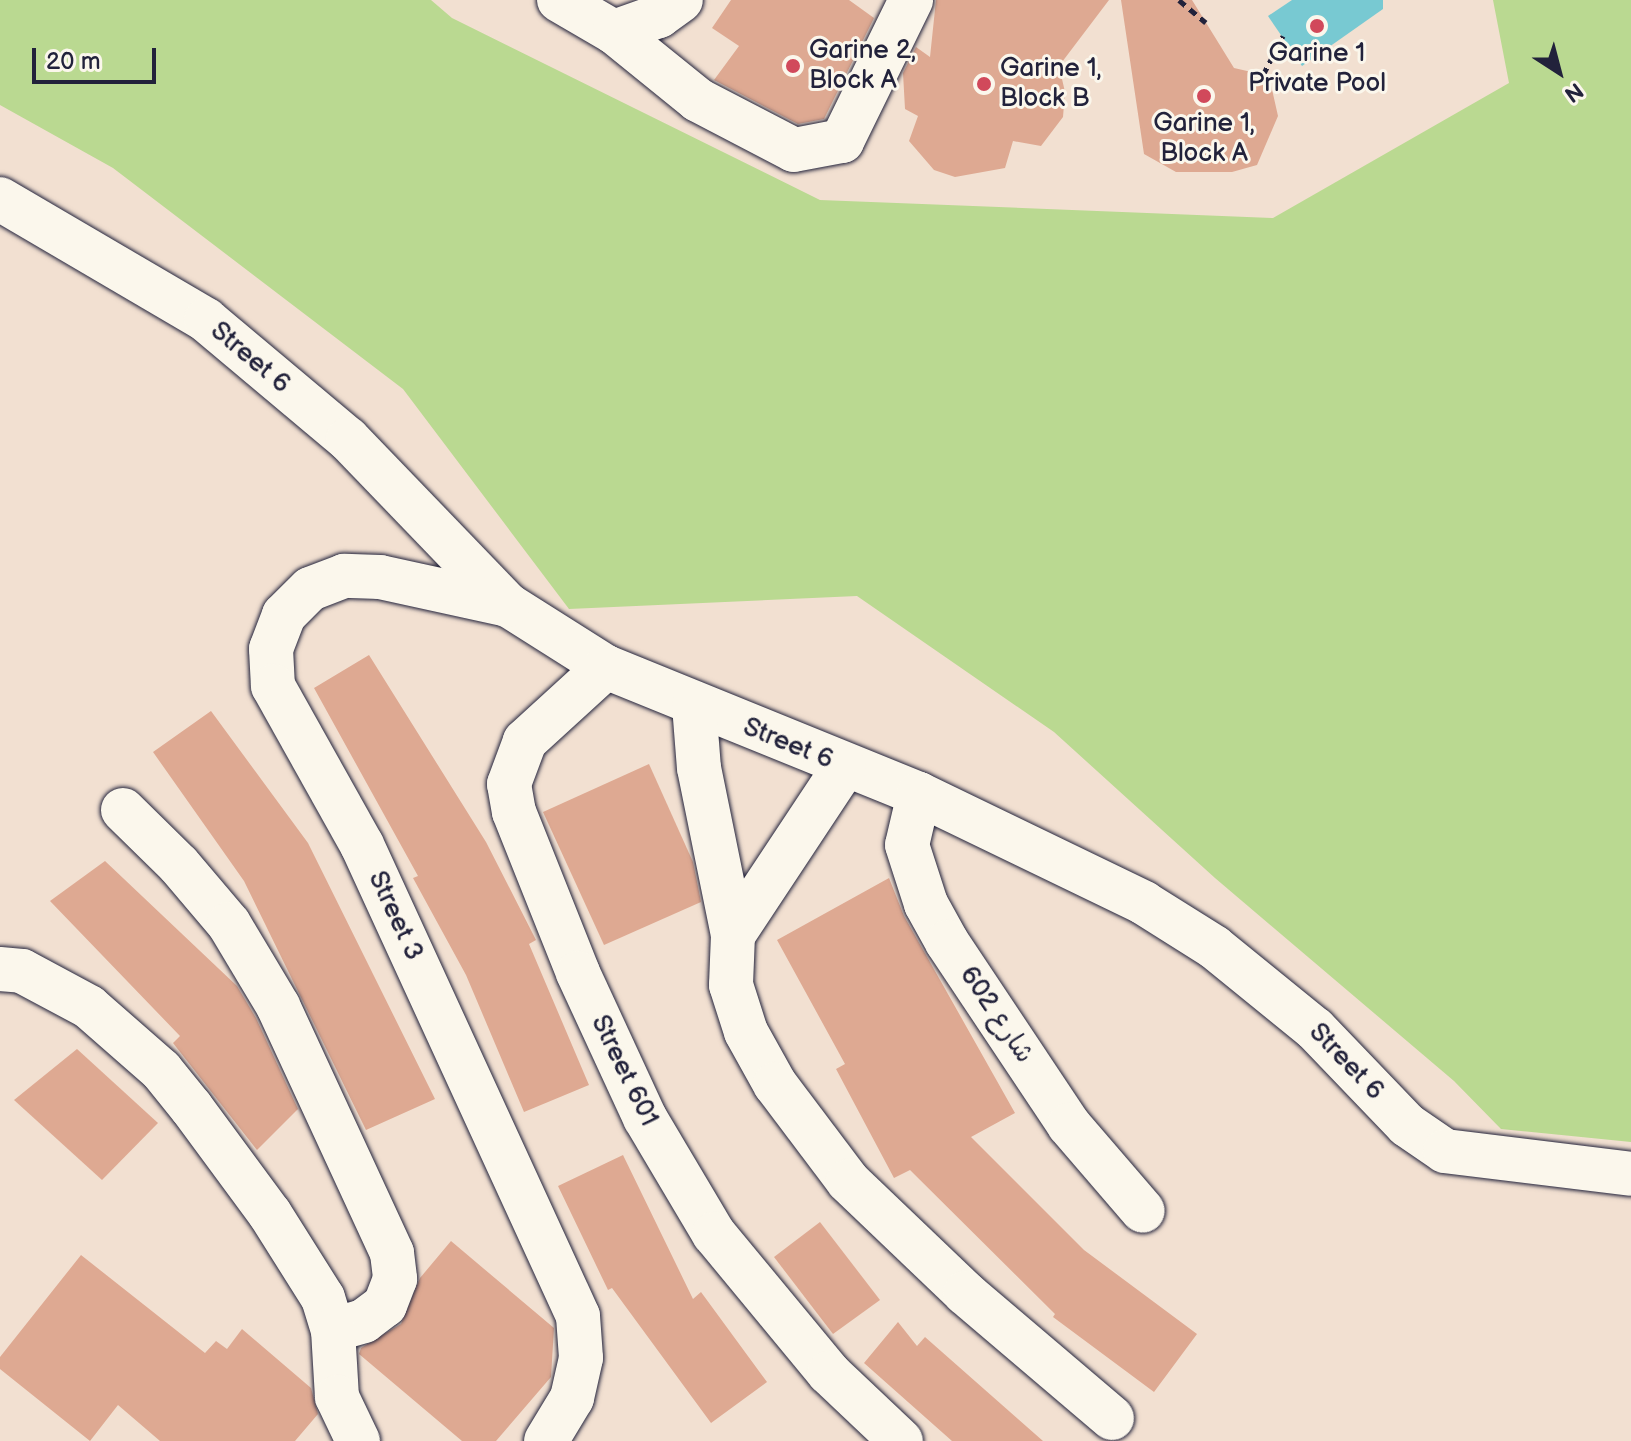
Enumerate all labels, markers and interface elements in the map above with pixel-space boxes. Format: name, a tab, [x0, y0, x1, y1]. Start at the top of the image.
marker: Garine 1 Private Pool	[1308, 17, 1326, 35]
scale bar	[36, 32, 160, 82]
north arrow	[1519, 32, 1599, 112]
place label: Garine 2, Block A	[809, 35, 916, 96]
place label: Garine 1 Private Pool	[1248, 38, 1386, 100]
text: 20 m	[46, 47, 101, 76]
place label: Garine 1, Block B	[1000, 53, 1102, 114]
marker: Garine 2, Block A	[784, 57, 802, 75]
marker: Garine 1, Block B	[975, 75, 993, 93]
text: N	[1559, 76, 1588, 108]
marker: Garine 1, Block A	[1195, 87, 1213, 105]
place label: Garine 1, Block A	[1153, 108, 1255, 170]
street label: Street 6	[204, 316, 296, 400]
street label: Street 6	[738, 712, 838, 776]
street label: Street 3	[361, 867, 429, 965]
street label: شارع 602	[952, 961, 1040, 1069]
street label: Street 601	[584, 1010, 664, 1132]
street label: Street 6	[1302, 1017, 1390, 1107]

